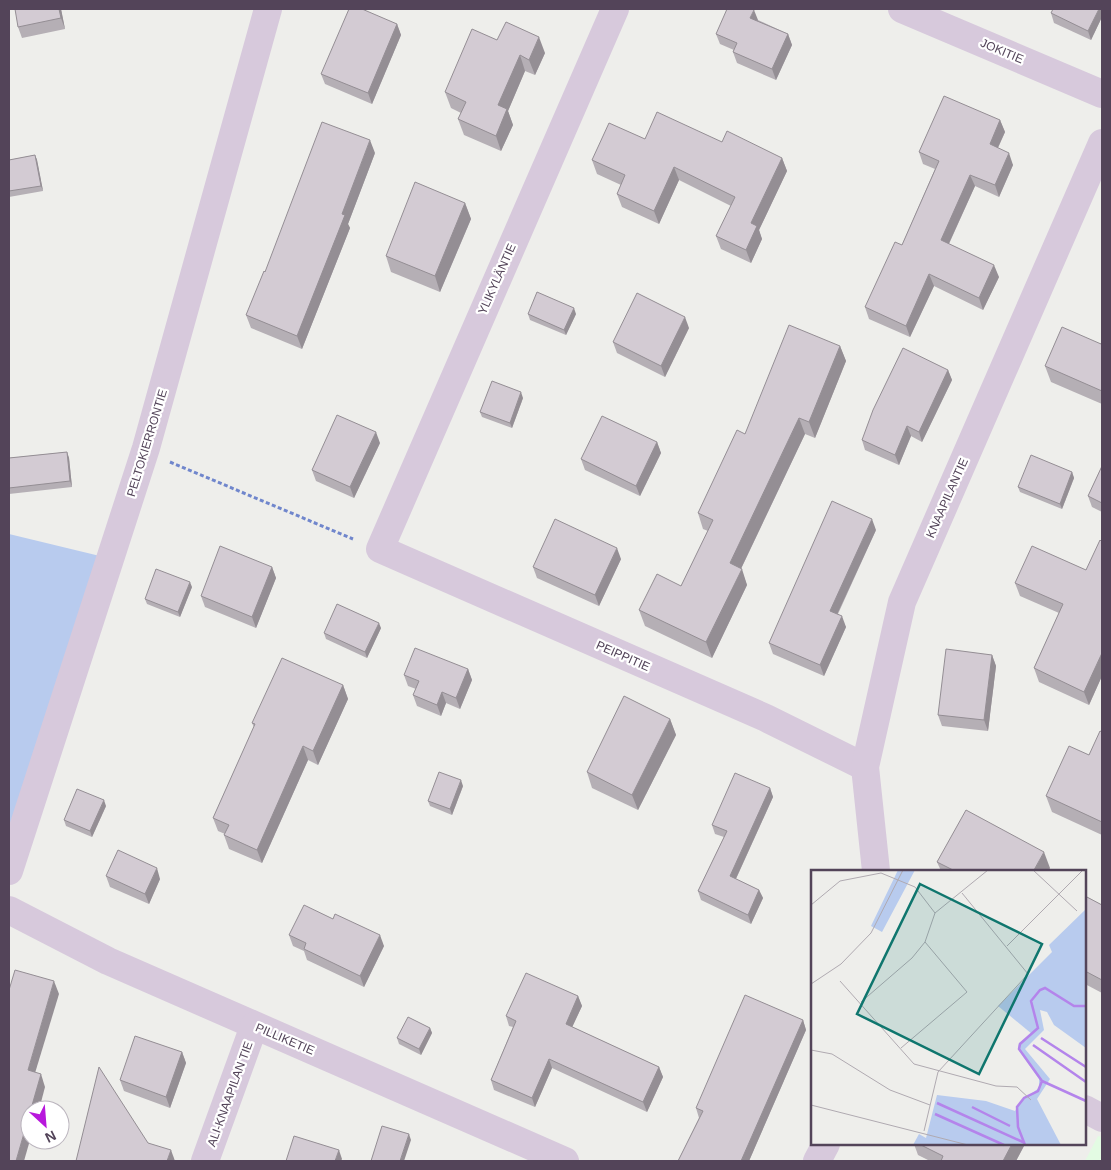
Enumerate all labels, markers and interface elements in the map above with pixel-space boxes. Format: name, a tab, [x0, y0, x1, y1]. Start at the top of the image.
street label: JOKITIE	[978, 36, 1026, 66]
street label: YLIKYLÄNTIE	[475, 241, 519, 317]
street label: PELTOKIERRONTIE	[124, 388, 170, 498]
street label: KNAAPILANTIE	[923, 456, 971, 540]
street label: PEIPPITIE	[594, 638, 652, 674]
inset map	[811, 870, 1086, 1145]
street label: PILLIKETIE	[253, 1020, 317, 1058]
street label: ALI-KNAAPILAN TIE	[204, 1039, 256, 1149]
north arrow	[20, 1100, 70, 1150]
text: N	[43, 1127, 59, 1146]

